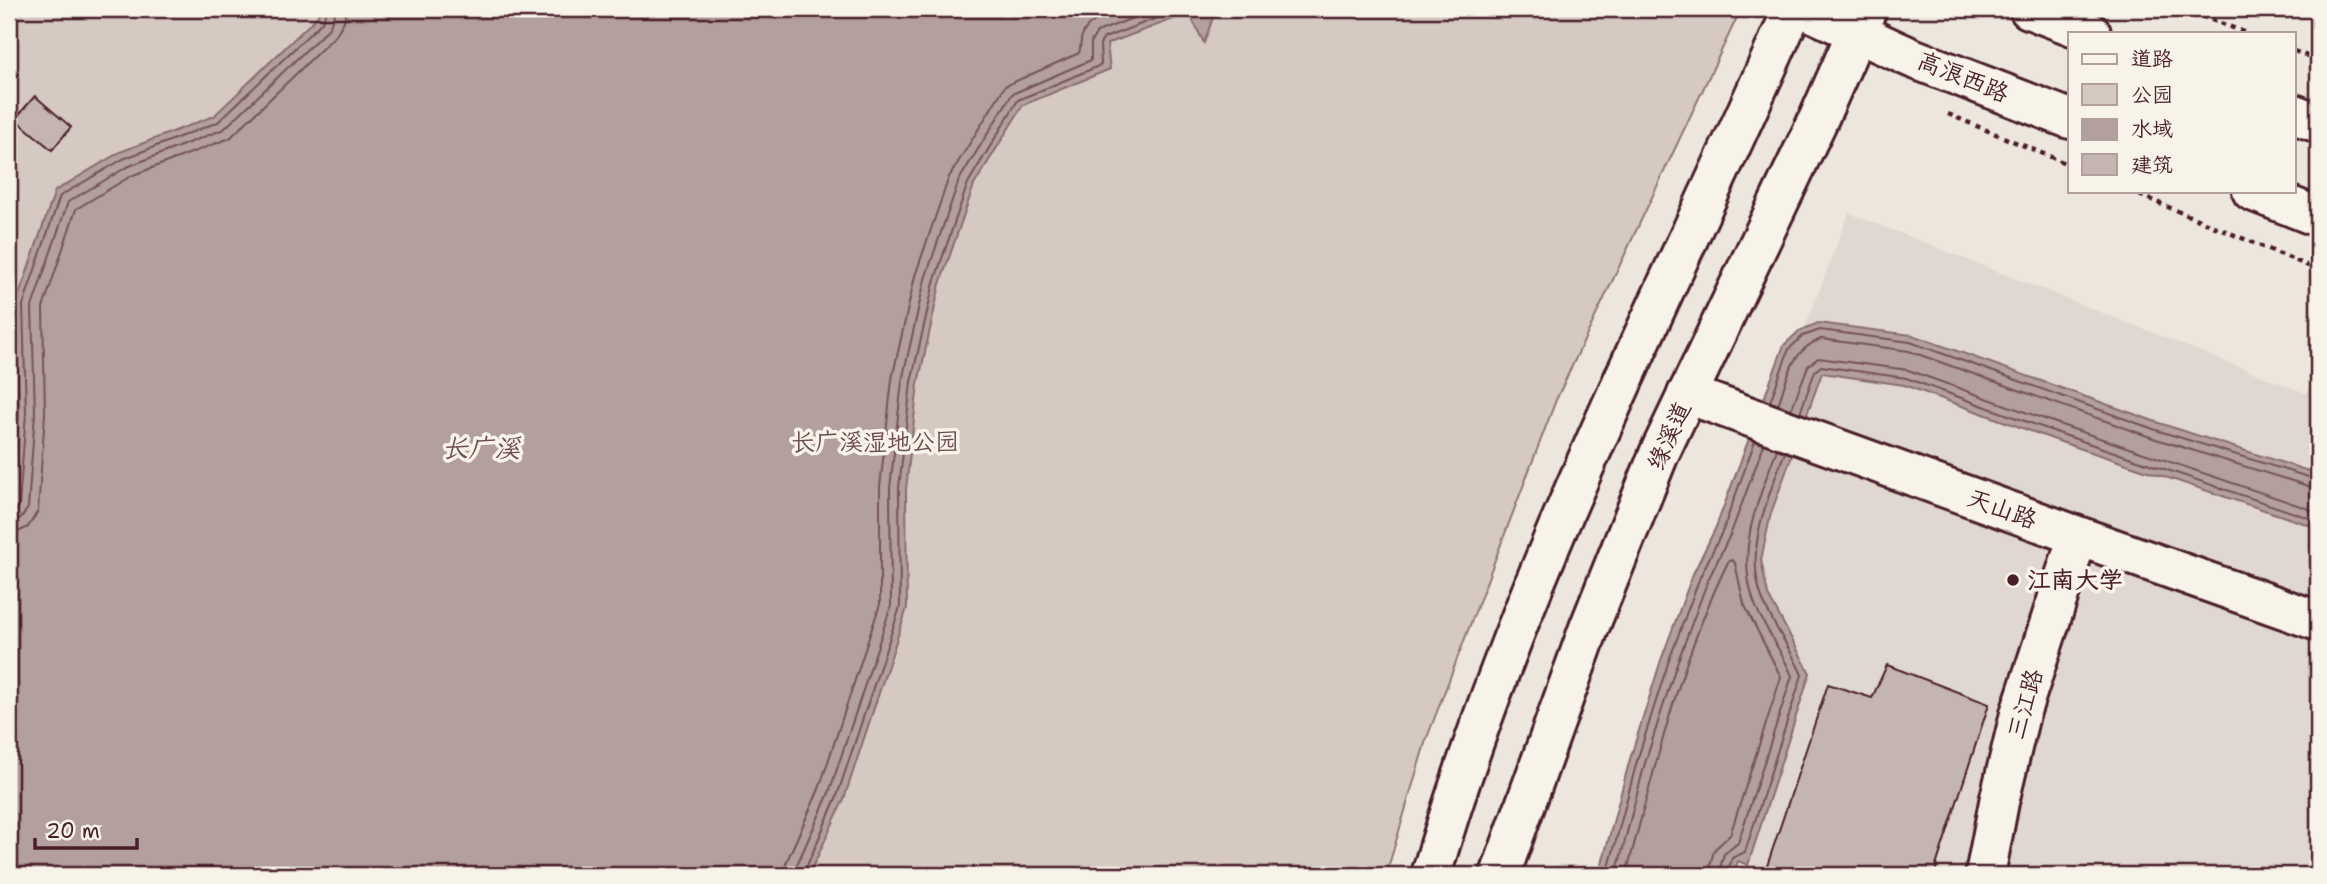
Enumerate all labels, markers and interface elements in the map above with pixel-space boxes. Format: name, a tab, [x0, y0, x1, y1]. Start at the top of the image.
legend	[2068, 32, 2296, 192]
street label: 高浪西路	[1913, 44, 2013, 110]
text: 道路	[2131, 45, 2173, 73]
text: 公园	[2131, 81, 2173, 109]
text: 水域	[2131, 115, 2173, 143]
text: 建筑	[2131, 151, 2173, 179]
street label: 缘溪道	[1640, 397, 1698, 475]
park label: 长广溪湿地公园	[791, 426, 959, 458]
water label: 长广溪	[442, 430, 522, 465]
street label: 天山路	[1963, 482, 2041, 536]
place label: 江南大学	[2027, 564, 2123, 596]
marker: 江南大学	[2005, 572, 2021, 588]
street label: 三江路	[2000, 665, 2050, 743]
scale bar	[35, 807, 136, 851]
text: 20 m	[46, 817, 100, 845]

